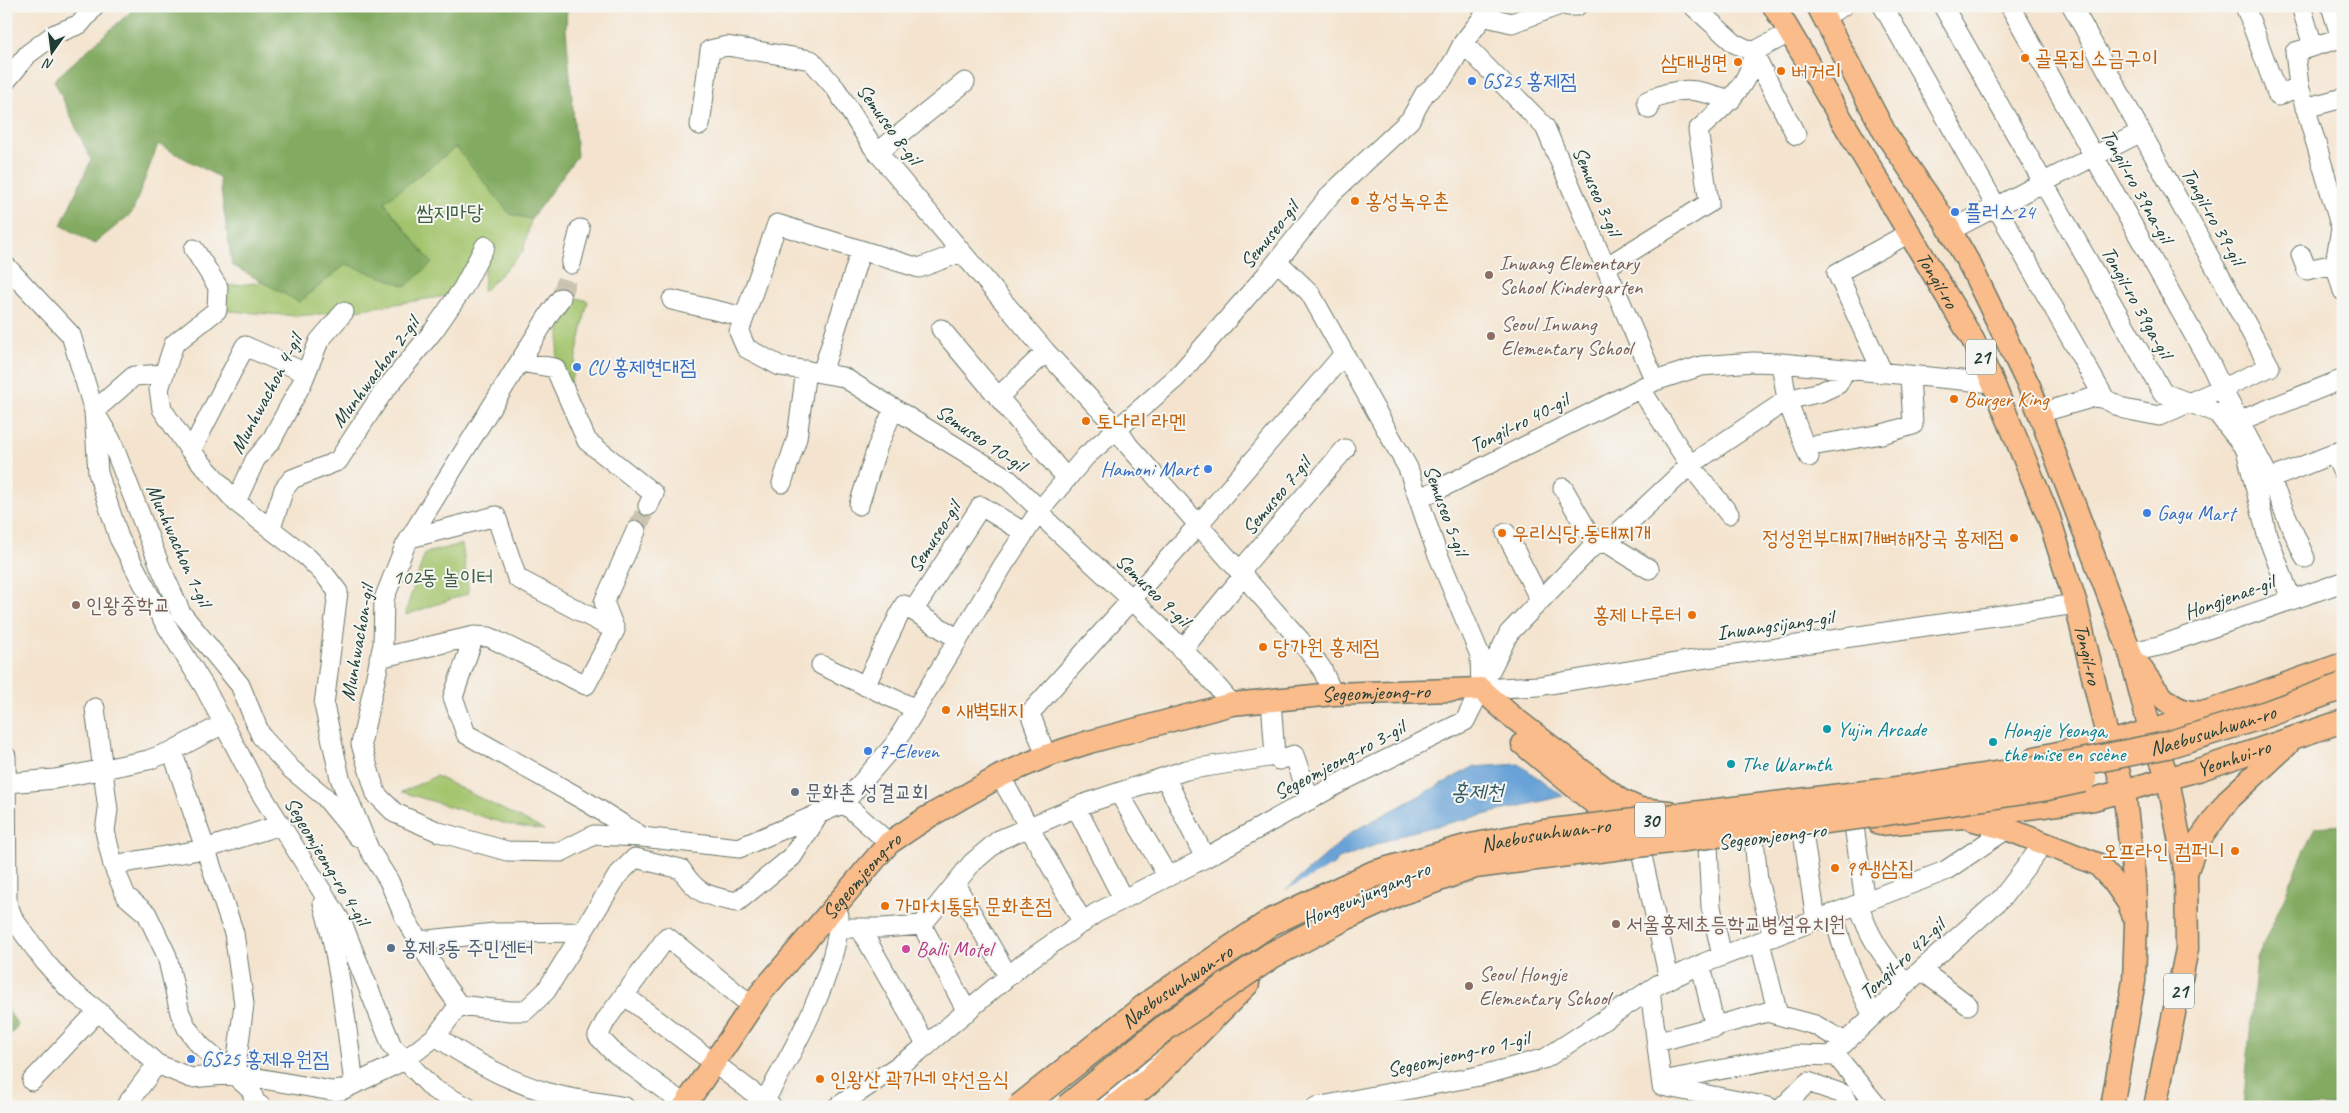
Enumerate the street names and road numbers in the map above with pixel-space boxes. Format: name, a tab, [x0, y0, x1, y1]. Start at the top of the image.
street label: Semuseo 8-gil	[851, 78, 929, 172]
street label: Tongil-ro 39na-gil	[2095, 125, 2181, 250]
street label: Semuseo 3-gil	[1567, 143, 1629, 243]
street label: Tongil-ro 39-gil	[2176, 163, 2252, 272]
street label: Semuseo-gil	[1234, 193, 1306, 274]
street label: Tongil-ro 39ga-gil	[2096, 241, 2180, 366]
street label: Tongil-ro	[1910, 247, 1965, 314]
street label: Munhwachon 2-gil	[325, 309, 427, 432]
street label: Munhwachon 4-gil	[224, 327, 310, 458]
road number: 21	[1966, 340, 1996, 374]
street label: Tongil-ro 40-gil	[1465, 385, 1576, 459]
street label: Semuseo 10-gil	[931, 398, 1034, 480]
street label: Semuseo 7-gil	[1236, 449, 1318, 540]
street label: Semuseo 5-gil	[1418, 461, 1475, 562]
street label: Munhwachon 1-gil	[140, 480, 219, 613]
street label: Semuseo-gil	[901, 494, 968, 577]
street label: Semuseo 9-gil	[1110, 548, 1198, 634]
street label: Hongjenae-gil	[2180, 568, 2281, 625]
street label: Munhwachon-gil	[334, 580, 381, 703]
street label: Inwangsijang-gil	[1715, 603, 1838, 646]
street label: Tongil-ro	[2068, 621, 2108, 689]
street label: Segeomjeong-ro	[1320, 678, 1432, 708]
street label: Naebusunhwan-ro	[2148, 698, 2281, 761]
street label: Segeomjeong-ro 3-gil	[1269, 713, 1412, 805]
street label: Yeonhui-ro	[2193, 733, 2275, 782]
street label: Segeomjeong-ro 4-gil	[279, 792, 377, 933]
road number: 30	[1635, 802, 1665, 838]
street label: Naebusunhwan-ro	[1479, 812, 1613, 858]
street label: Segeomjeong-ro	[1717, 816, 1829, 856]
street label: Segeomjeong-ro	[816, 825, 907, 925]
street label: Hongeunjungang-ro	[1298, 855, 1435, 933]
street label: Tongil-ro 42-gil	[1854, 911, 1953, 1005]
street label: Naebusunhwan-ro	[1116, 938, 1239, 1034]
road number: 21	[2164, 974, 2194, 1008]
street label: Segeomjeong-ro 1-gil	[1384, 1024, 1535, 1083]

